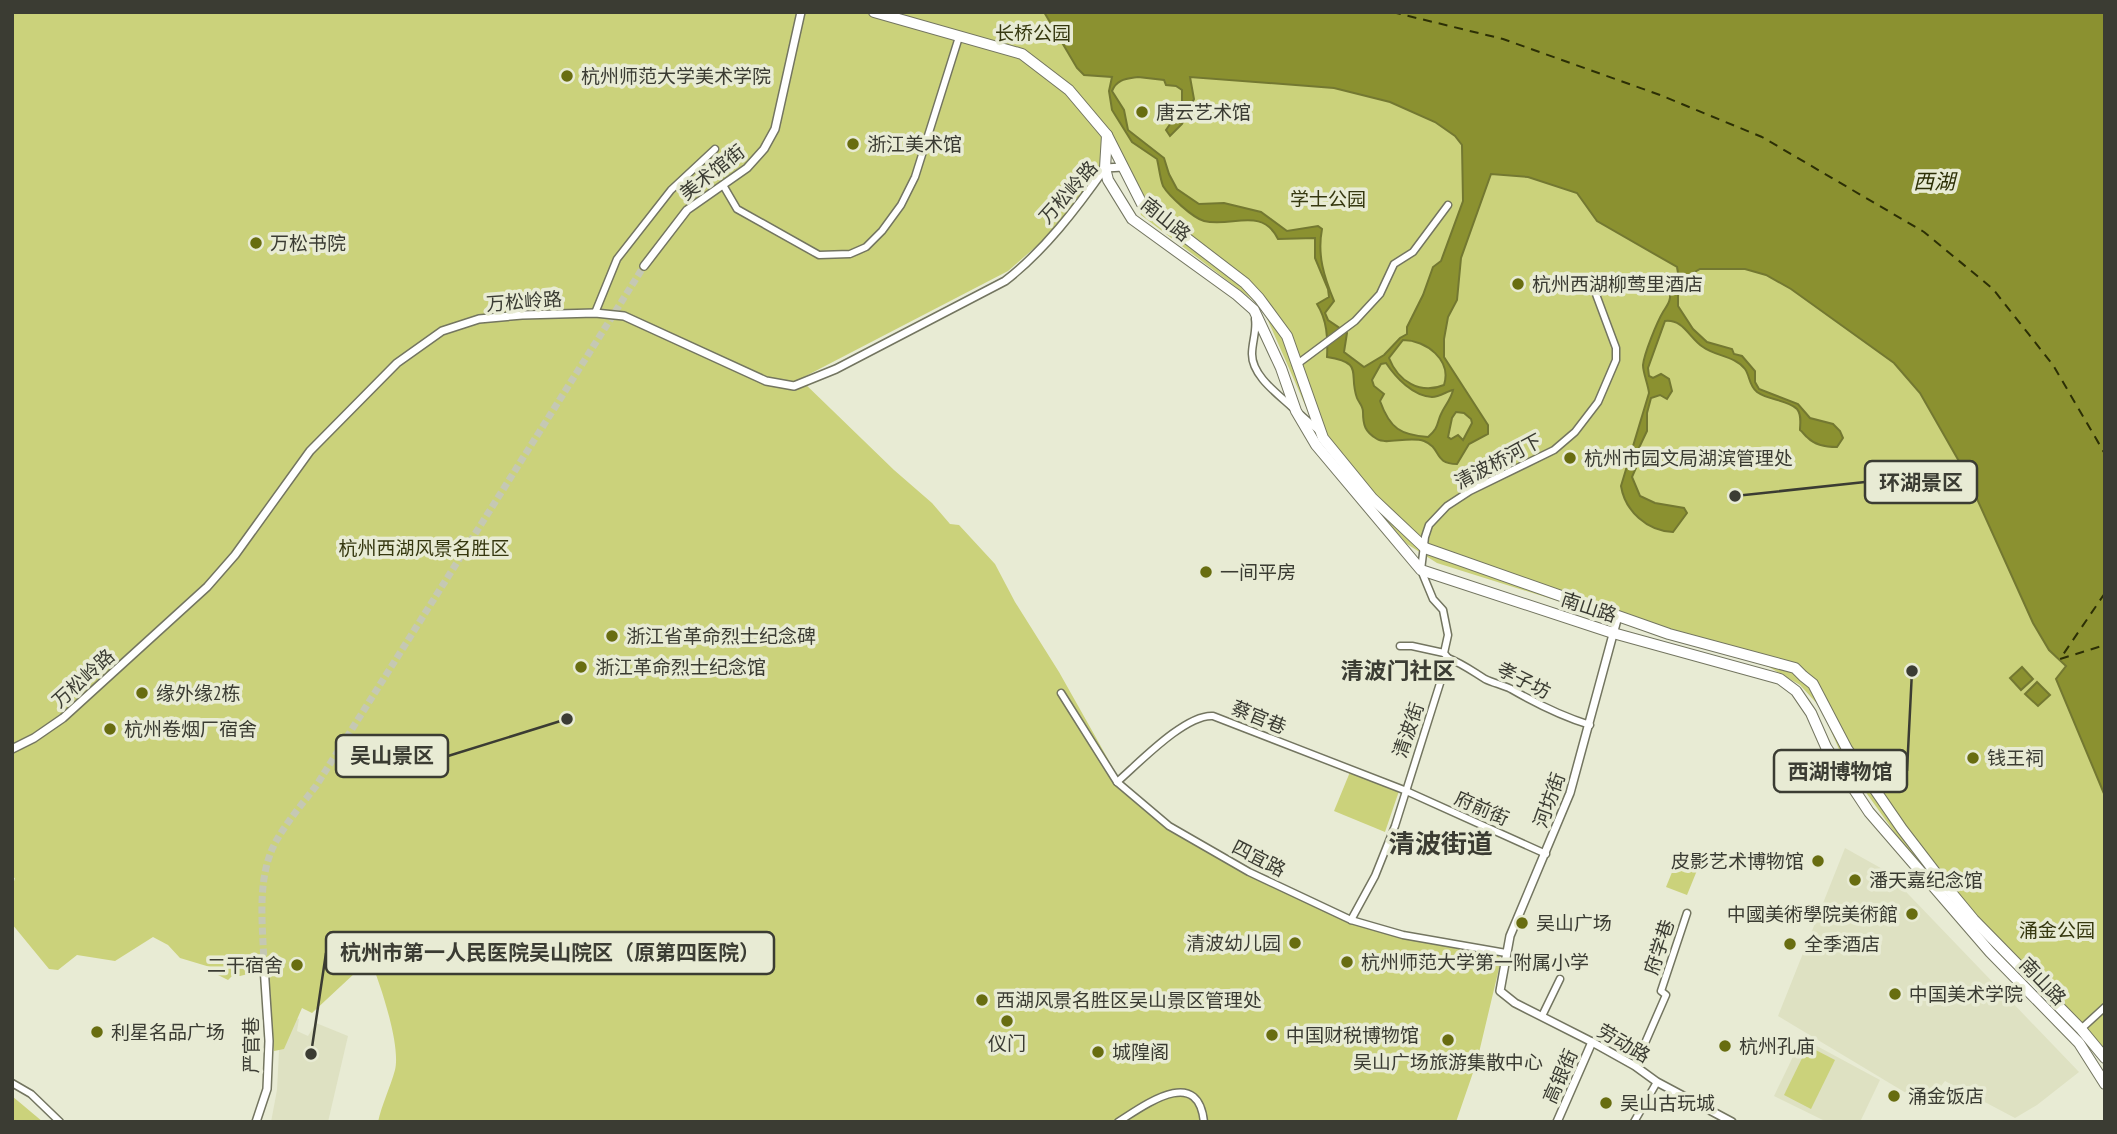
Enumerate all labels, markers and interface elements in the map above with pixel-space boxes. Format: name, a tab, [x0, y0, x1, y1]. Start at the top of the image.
park label: 长桥公园	[995, 21, 1071, 45]
place label: 杭州师范大学美术学院	[581, 64, 771, 88]
marker: 杭州师范大学美术学院	[559, 68, 575, 84]
place label: 唐云艺术馆	[1156, 100, 1251, 124]
marker: 唐云艺术馆	[1134, 104, 1150, 120]
place label: 浙江美术馆	[867, 132, 962, 156]
marker: 浙江美术馆	[845, 136, 861, 152]
street label: 美术馆街	[675, 139, 749, 205]
street label: 万松岭路	[1034, 156, 1102, 228]
water label: 西湖	[1913, 168, 1958, 195]
park label: 学士公园	[1290, 187, 1366, 211]
street label: 南山路	[1136, 192, 1196, 246]
place label: 万松书院	[270, 231, 346, 255]
marker: 万松书院	[248, 235, 264, 251]
place label: 杭州西湖柳莺里酒店	[1532, 272, 1703, 296]
marker: 杭州西湖柳莺里酒店	[1510, 276, 1526, 292]
street label: 万松岭路	[485, 286, 563, 316]
street label: 清波桥河下	[1450, 428, 1546, 494]
place label: 杭州市园文局湖滨管理处	[1584, 446, 1793, 470]
marker: 杭州市园文局湖滨管理处	[1562, 450, 1578, 466]
callout: 环湖景区	[1865, 461, 1977, 503]
text: 环湖景区	[1879, 469, 1963, 496]
park label: 杭州西湖风景名胜区	[338, 536, 510, 560]
place label: 一间平房	[1220, 560, 1296, 584]
marker: 一间平房	[1198, 564, 1214, 580]
street label: 南山路	[1558, 587, 1620, 627]
place label: 浙江省革命烈士纪念碑	[626, 624, 816, 648]
marker: 浙江省革命烈士纪念碑	[604, 628, 620, 644]
street label: 万松岭路	[47, 644, 119, 712]
place label: 浙江革命烈士纪念馆	[595, 655, 766, 679]
district label: 清波门社区	[1341, 656, 1456, 685]
street label: 孝子坊	[1493, 656, 1555, 704]
marker: 浙江革命烈士纪念馆	[573, 659, 589, 675]
place label: 缘外缘2栋	[156, 681, 241, 705]
marker: 缘外缘2栋	[134, 685, 150, 701]
street label: 蔡官巷	[1228, 695, 1290, 739]
street label: 清波街	[1387, 699, 1429, 761]
place label: 杭州卷烟厂宿舍	[124, 717, 257, 741]
marker: 杭州卷烟厂宿舍	[102, 721, 118, 737]
callout: 吴山景区	[336, 735, 448, 777]
text: 吴山景区	[350, 742, 434, 769]
place label: 钱王祠	[1987, 746, 2044, 770]
callout: 西湖博物馆	[1774, 750, 1907, 792]
marker: 钱王祠	[1965, 750, 1981, 766]
text: 西湖博物馆	[1788, 758, 1893, 785]
street label: 河坊街	[1528, 769, 1570, 831]
street label: 府前街	[1451, 785, 1513, 831]
district label: 清波街道	[1389, 827, 1493, 860]
street label: 四宜路	[1228, 834, 1290, 882]
place label: 皮影艺术博物馆	[1671, 849, 1804, 873]
marker: 皮影艺术博物馆	[1810, 853, 1826, 869]
place label: 潘天嘉纪念馆	[1869, 868, 1983, 892]
marker: 潘天嘉纪念馆	[1847, 872, 1863, 888]
place label: 中國美術學院美術館	[1727, 902, 1898, 926]
marker: 中國美術學院美術館	[1904, 906, 1920, 922]
place label: 吴山广场	[1536, 911, 1612, 935]
marker: 吴山广场	[1514, 915, 1530, 931]
street label: 府学巷	[1639, 916, 1679, 978]
park label: 涌金公园	[2019, 918, 2095, 942]
place label: 清波幼儿园	[1186, 931, 1281, 955]
callout: 杭州市第一人民医院吴山院区（原第四医院）	[326, 932, 774, 974]
place label: 全季酒店	[1804, 932, 1880, 956]
marker: 清波幼儿园	[1287, 935, 1303, 951]
marker: 全季酒店	[1782, 936, 1798, 952]
text: 杭州市第一人民医院吴山院区（原第四医院）	[340, 939, 760, 966]
place label: 杭州师范大学第一附属小学	[1361, 950, 1589, 974]
street label: 南山路	[2015, 952, 2071, 1010]
place label: 二干宿舍	[207, 953, 283, 977]
marker: 杭州师范大学第一附属小学	[1339, 954, 1355, 970]
marker: 二干宿舍	[289, 957, 305, 973]
place label: 中国美术学院	[1909, 982, 2023, 1006]
marker: 中国美术学院	[1887, 986, 1903, 1002]
place label: 西湖风景名胜区吴山景区管理处	[996, 988, 1262, 1012]
marker: 西湖风景名胜区吴山景区管理处	[974, 992, 990, 1008]
marker: 仪门	[999, 1013, 1015, 1029]
street label: 严官巷	[239, 1016, 263, 1074]
street label: 劳动路	[1593, 1018, 1655, 1068]
place label: 利星名品广场	[111, 1020, 225, 1044]
place label: 中国财税博物馆	[1286, 1023, 1419, 1047]
marker: 利星名品广场	[89, 1024, 105, 1040]
marker: 中国财税博物馆	[1264, 1027, 1280, 1043]
place label: 仪门	[988, 1031, 1026, 1055]
marker: 吴山广场旅游集散中心	[1440, 1032, 1456, 1048]
place label: 杭州孔庙	[1739, 1034, 1815, 1058]
marker: 杭州孔庙	[1717, 1038, 1733, 1054]
place label: 城隍阁	[1112, 1040, 1169, 1064]
marker: 城隍阁	[1090, 1044, 1106, 1060]
street label: 高银街	[1537, 1045, 1583, 1107]
place label: 吴山广场旅游集散中心	[1353, 1050, 1543, 1074]
place label: 涌金饭店	[1908, 1084, 1984, 1108]
marker: 涌金饭店	[1886, 1088, 1902, 1104]
place label: 吴山古玩城	[1620, 1091, 1715, 1115]
marker: 吴山古玩城	[1598, 1095, 1614, 1111]

